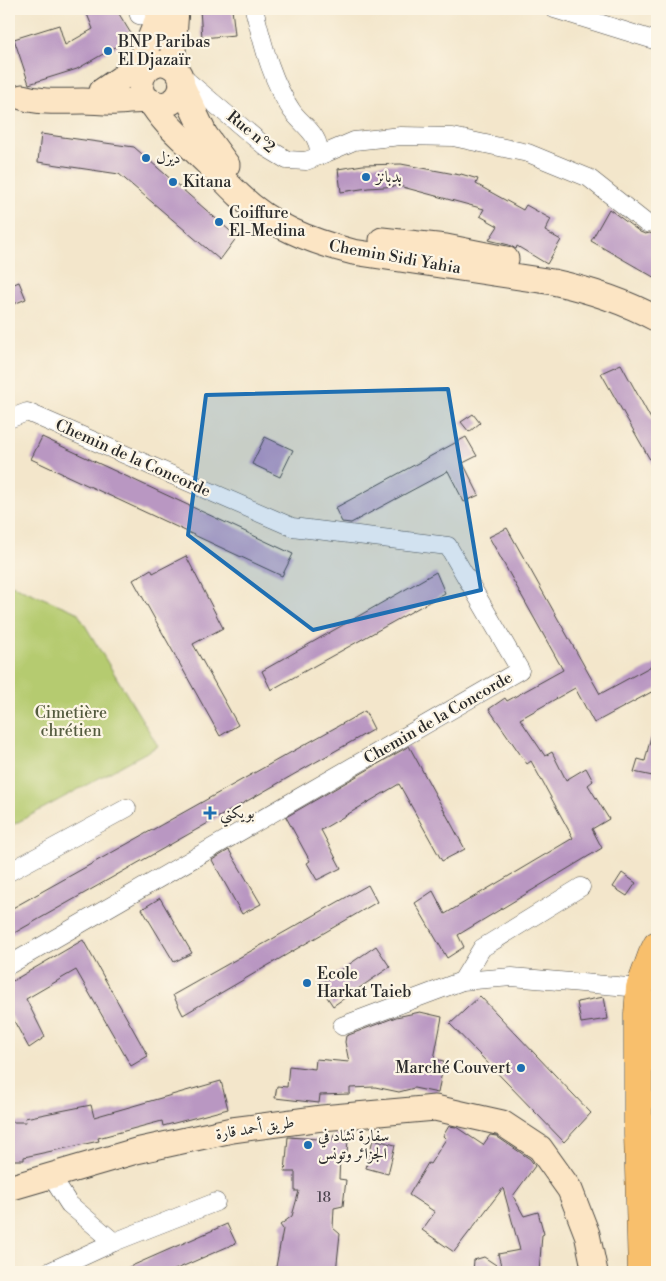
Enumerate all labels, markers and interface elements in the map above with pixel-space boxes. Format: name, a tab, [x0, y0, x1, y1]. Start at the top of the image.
place label: BNP Paribas El Djazaïr	[117, 32, 210, 70]
marker: BNP Paribas El Djazaïr	[102, 45, 114, 57]
street label: Rue n°2	[223, 107, 279, 157]
place label: ديزل	[156, 148, 180, 168]
marker: ديزل	[140, 152, 152, 164]
place label: بدبانز	[374, 167, 402, 187]
marker: بدبانز	[360, 171, 372, 183]
place label: Kitana	[183, 172, 232, 192]
marker: Kitana	[167, 176, 179, 188]
place label: Coiffure El-Medina	[229, 203, 306, 241]
marker: Coiffure El-Medina	[213, 216, 225, 228]
street label: Chemin Sidi Yahia	[327, 236, 463, 279]
street label: Chemin de la Concorde	[52, 415, 214, 501]
street label: Chemin de la Concorde	[360, 667, 516, 769]
park label: Cimetière chrétien	[35, 703, 107, 741]
place label: بويكني	[220, 803, 255, 828]
marker: بويكني	[204, 807, 216, 819]
place label: Ecole Harkat Taieb	[317, 964, 411, 1002]
marker: Ecole Harkat Taieb	[301, 977, 313, 989]
place label: Marché Couvert	[395, 1058, 511, 1078]
marker: Marché Couvert	[515, 1062, 527, 1074]
street label: طريق أحمد قارة	[214, 1110, 296, 1144]
place label: سفارة تشاد في الجزائر وتونس	[318, 1126, 389, 1164]
marker: سفارة تشاد في الجزائر وتونس	[302, 1139, 314, 1151]
house number: 18	[317, 1189, 331, 1207]

